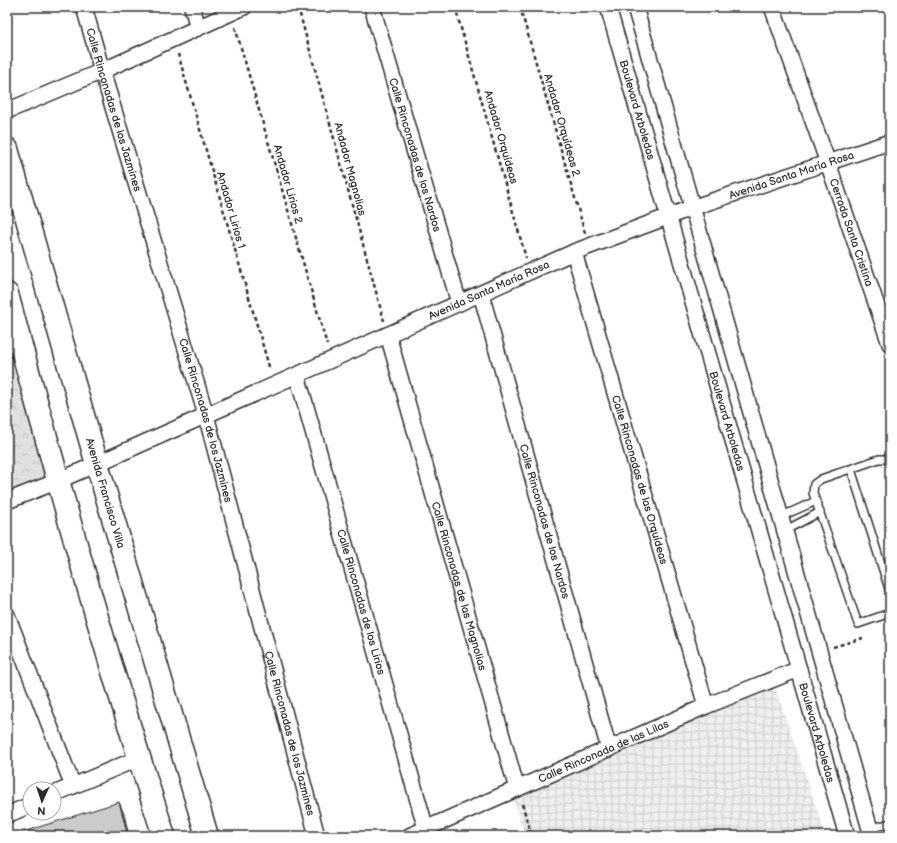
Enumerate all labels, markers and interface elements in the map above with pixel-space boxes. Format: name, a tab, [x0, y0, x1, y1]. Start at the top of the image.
street label: Calle Rinconadas de los Jazmines	[84, 27, 145, 193]
street label: Boulevard Arboledas	[617, 58, 658, 162]
street label: Andador Orquídeas 2	[541, 72, 583, 178]
street label: Calle Rinconadas de los Nardos	[387, 76, 444, 234]
street label: Andador Orquídeas	[481, 89, 521, 186]
street label: Andador Magnolias	[331, 121, 369, 218]
street label: Andador Lirios 2	[271, 143, 306, 225]
street label: Avenida Santa María Rosa	[727, 148, 855, 202]
street label: Andador Lirios 1	[214, 170, 248, 250]
street label: Cerrada Santa Cristina	[827, 177, 876, 288]
street label: Avenida Santa María Rosa	[426, 257, 551, 322]
street label: Calle Rinconadas de los Jazmines	[177, 337, 235, 504]
street label: Boulevard Arboledas	[707, 370, 748, 473]
street label: Calle Rinconadas de las Orquídeas	[609, 394, 671, 566]
street label: Avenida Francisco Villa	[83, 436, 128, 550]
street label: Calle Rinconadas de los Nardos	[517, 443, 573, 600]
street label: Calle Rinconadas de las Magnolias	[429, 500, 490, 672]
street label: Calle Rinconadas de los Lirios	[335, 528, 388, 677]
street label: Calle Rinconadas de los Jazmines	[262, 649, 318, 818]
street label: Boulevard Arboledas	[797, 681, 838, 784]
street label: Calle Rinconada de las Lilas	[536, 717, 671, 785]
north arrow	[22, 781, 62, 821]
text: N	[37, 804, 46, 817]

